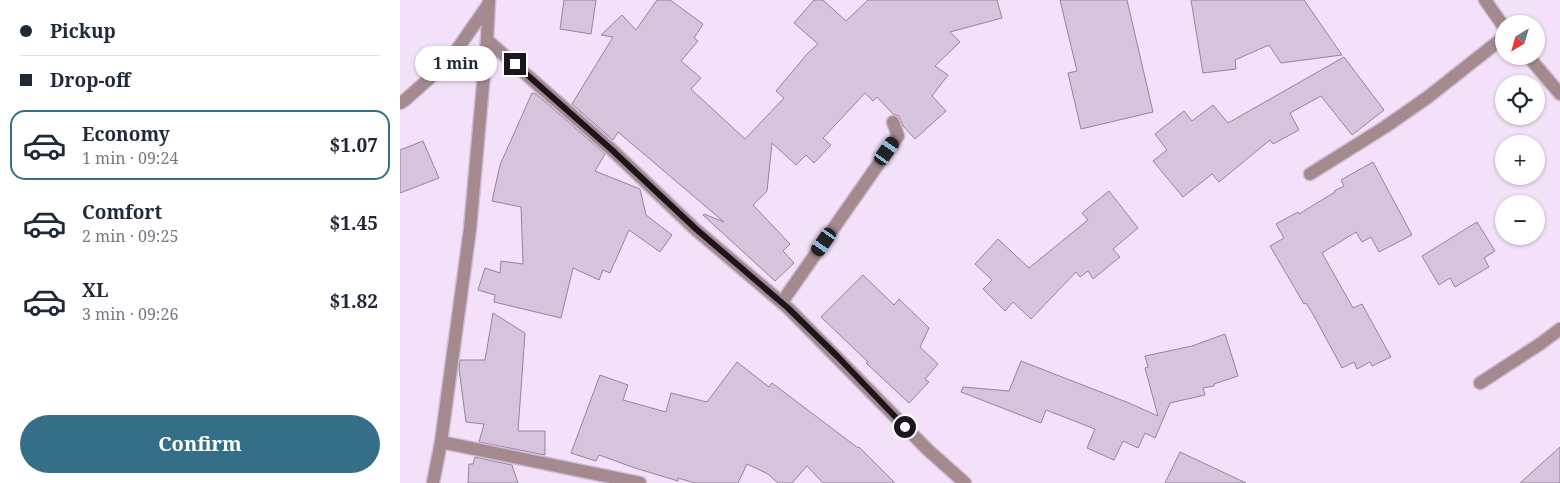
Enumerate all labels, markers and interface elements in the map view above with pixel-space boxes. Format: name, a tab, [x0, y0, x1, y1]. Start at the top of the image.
north arrow	[1495, 15, 1545, 65]
map controls	[1495, 15, 1545, 245]
text: Pickup	[50, 18, 116, 44]
callout: 1 min	[415, 46, 498, 82]
text: 1 min	[433, 52, 479, 74]
route end	[504, 53, 526, 75]
text: Drop-off	[50, 67, 130, 93]
button: locate	[1495, 75, 1545, 125]
text: Economy	[82, 121, 170, 147]
icon: car	[22, 123, 67, 168]
text: $1.07	[329, 132, 378, 158]
car	[872, 134, 901, 168]
button: +	[1495, 135, 1545, 185]
text: 1 min · 09:24	[82, 147, 178, 169]
button: −	[1495, 195, 1545, 245]
text: Comfort	[82, 199, 162, 225]
icon: car	[22, 201, 67, 246]
text: $1.45	[329, 210, 378, 236]
text: 2 min · 09:25	[82, 225, 178, 247]
car	[809, 225, 838, 259]
text: XL	[82, 277, 108, 303]
icon: car	[22, 279, 67, 324]
text: $1.82	[329, 288, 378, 314]
text: 3 min · 09:26	[82, 303, 178, 325]
button: Confirm	[20, 415, 380, 473]
route start	[894, 416, 916, 438]

